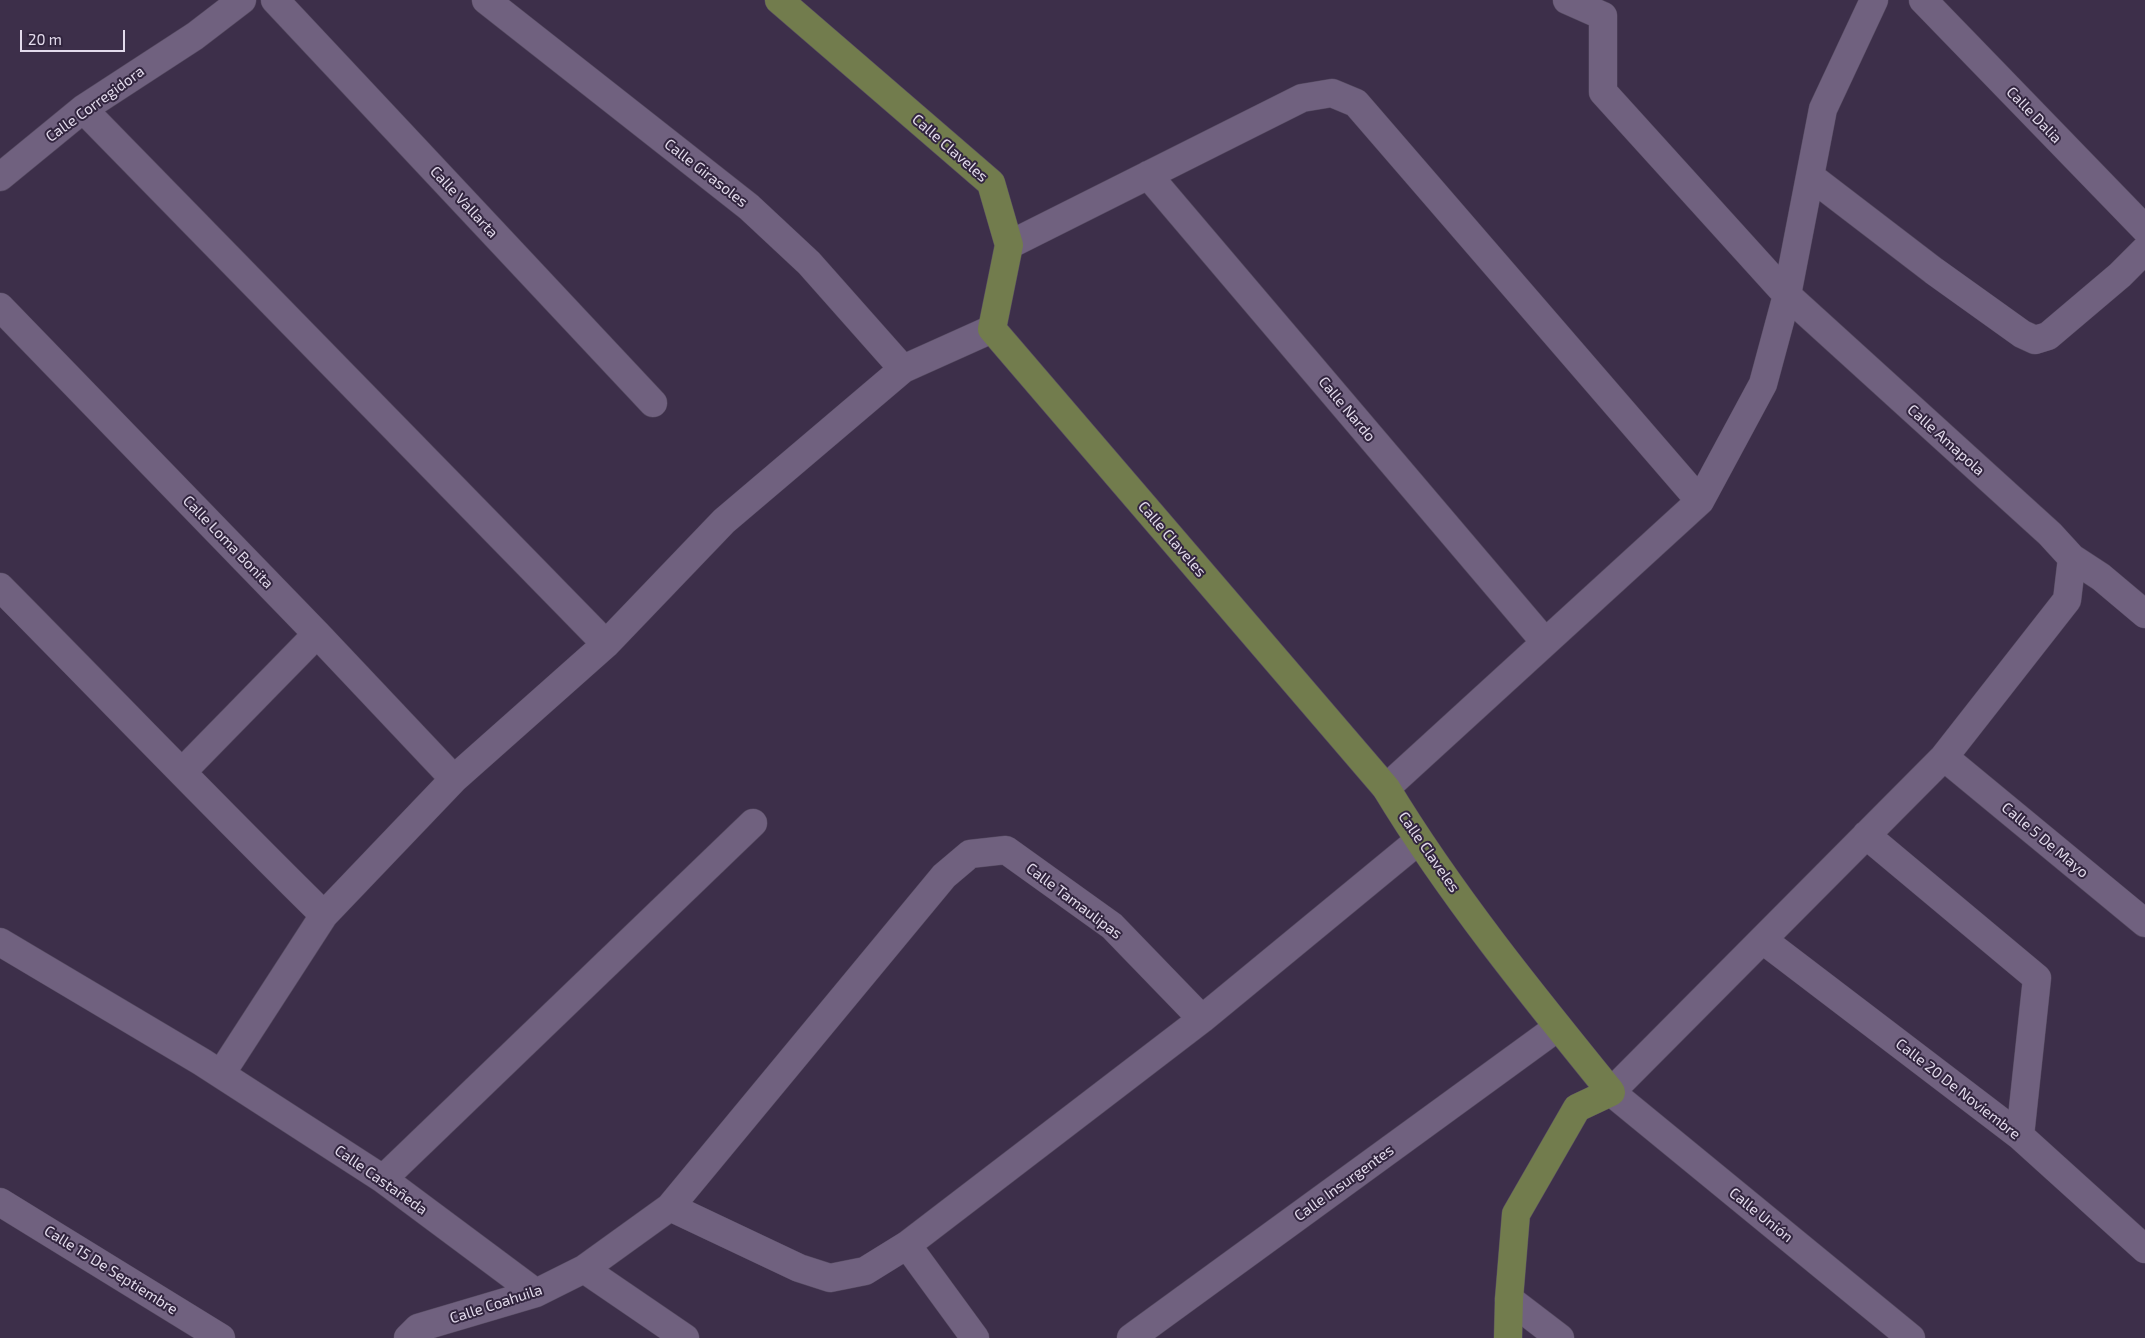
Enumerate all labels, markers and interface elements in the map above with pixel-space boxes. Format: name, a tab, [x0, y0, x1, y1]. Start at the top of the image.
scale bar	[22, 20, 128, 52]
text: 20 m	[28, 30, 62, 48]
street label: Calle Corregidora	[42, 62, 148, 146]
street label: Calle Dalia	[2003, 83, 2065, 147]
street label: Calle Claveles	[908, 110, 992, 186]
street label: Calle Girasoles	[661, 135, 751, 211]
street label: Calle Vallarta	[426, 163, 502, 241]
street label: Calle Nardo	[1315, 373, 1379, 445]
street label: Calle Amapola	[1904, 401, 1988, 479]
street label: Calle Loma Bonita	[179, 492, 277, 592]
street label: Calle Claveles	[1134, 497, 1210, 581]
street label: Calle 5 De Mayo	[1998, 799, 2092, 881]
street label: Calle Claveles	[1395, 808, 1463, 896]
street label: Calle Tamaulipas	[1023, 859, 1125, 943]
street label: Calle 20 De Noviembre	[1892, 1035, 2024, 1143]
street label: Calle Castañeda	[331, 1141, 431, 1219]
street label: Calle Insurgentes	[1291, 1141, 1397, 1225]
street label: Calle Unión	[1726, 1184, 1796, 1246]
street label: Calle 15 De Septiembre	[41, 1222, 181, 1318]
street label: Calle Coahuila	[448, 1281, 544, 1327]

